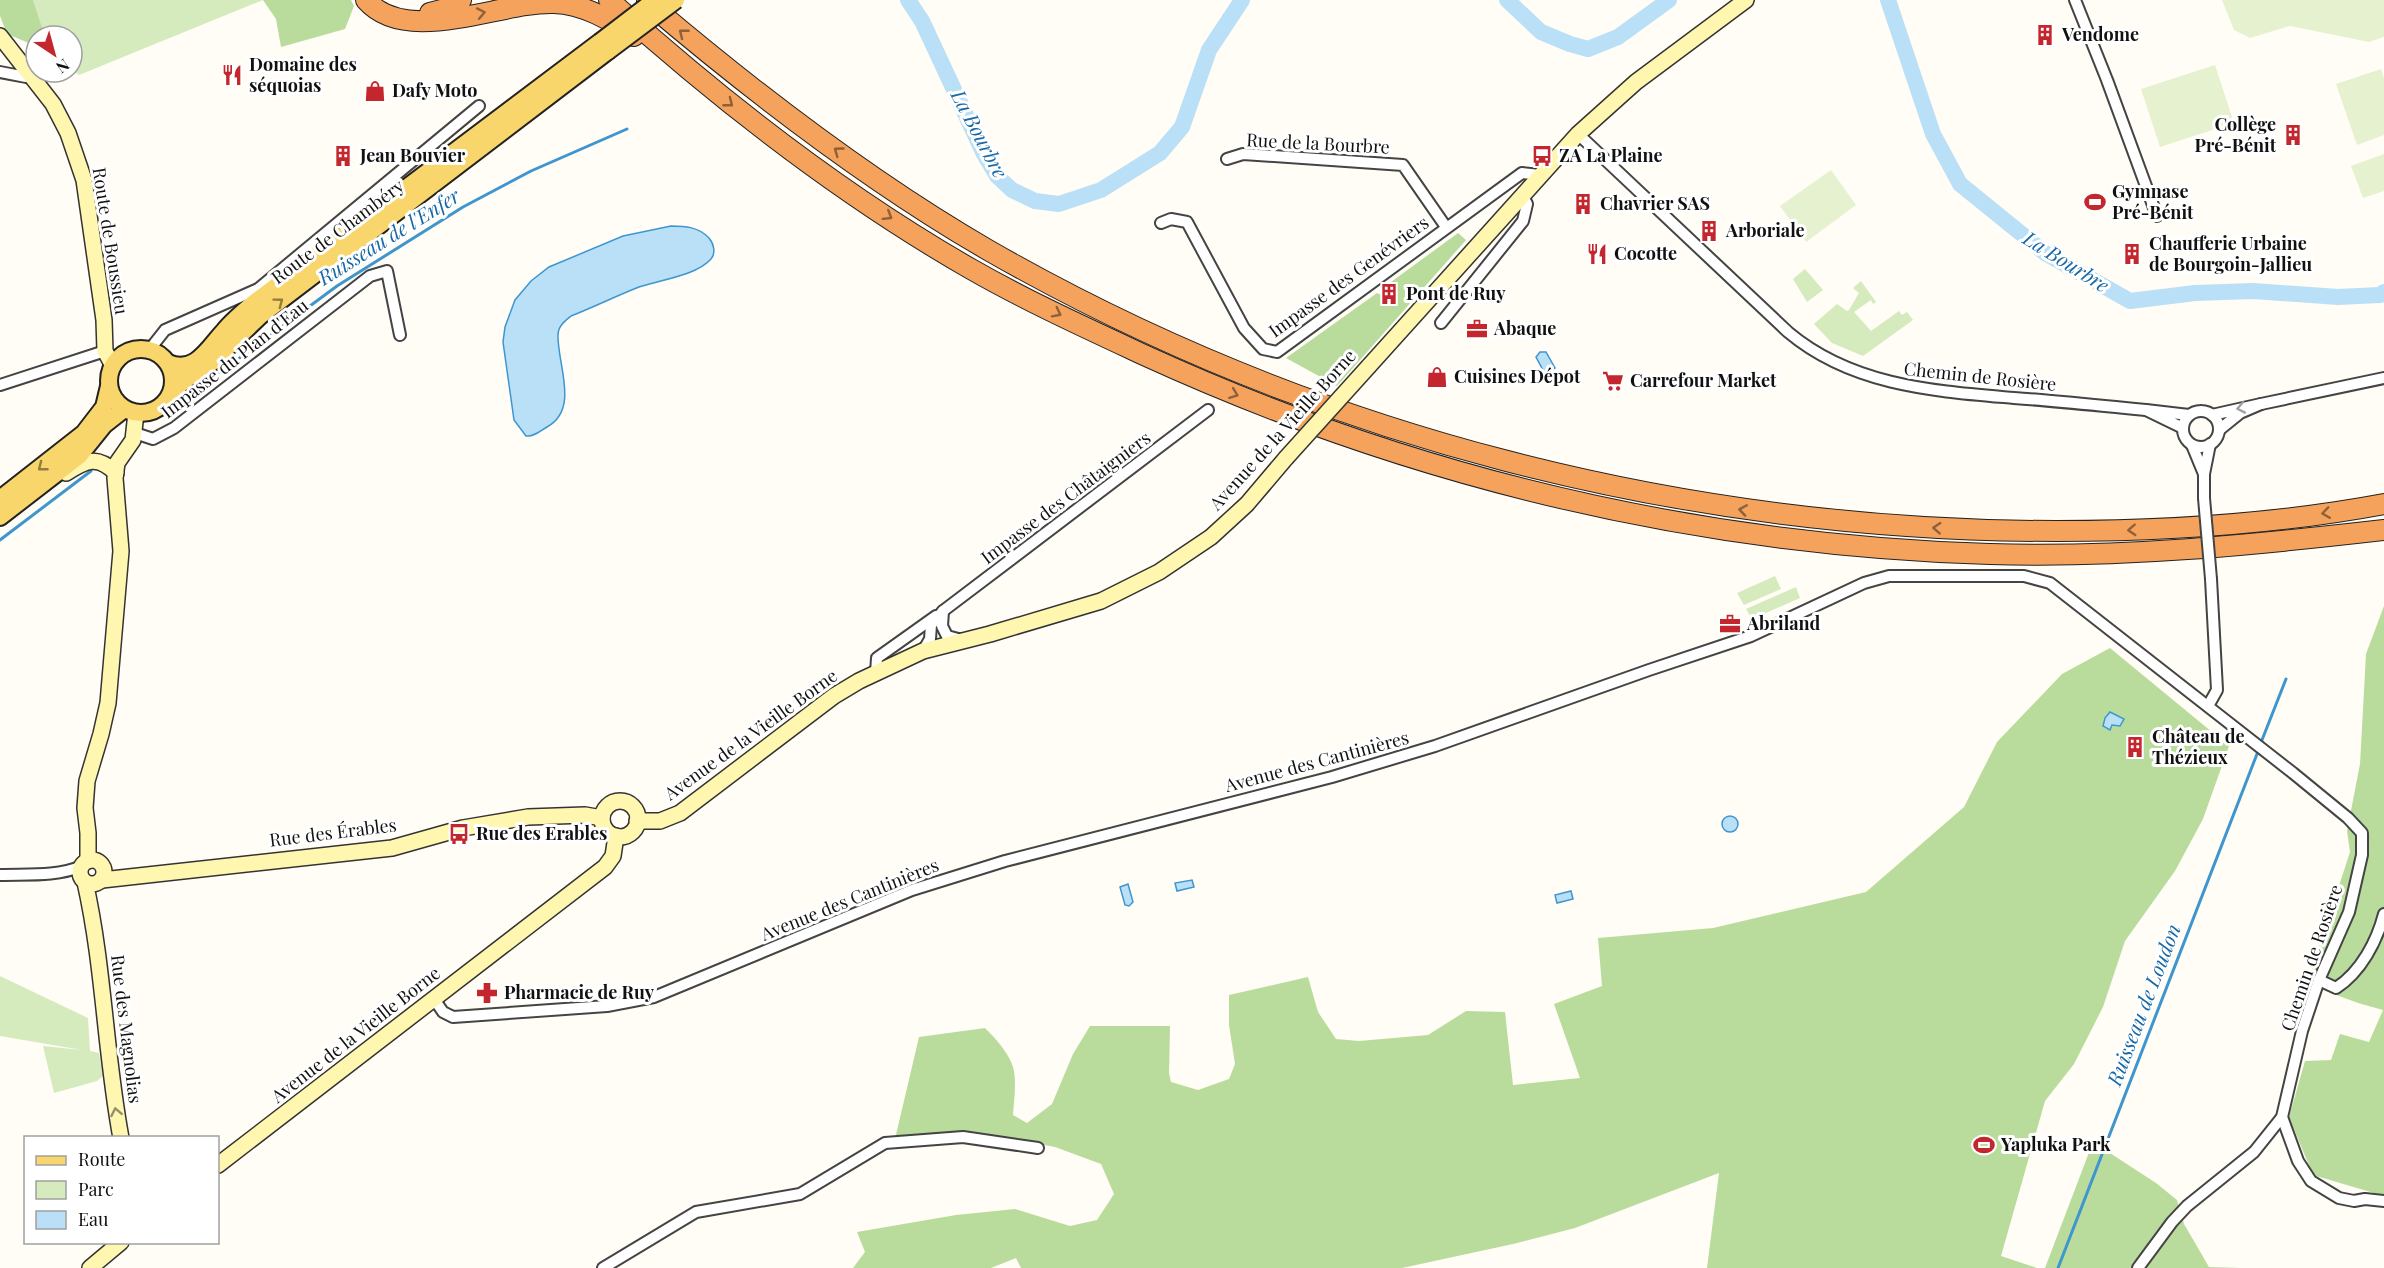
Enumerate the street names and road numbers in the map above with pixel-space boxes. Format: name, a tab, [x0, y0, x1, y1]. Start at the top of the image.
street label: Rue de la Bourbre	[1246, 127, 1390, 159]
street label: Route de Boussieu	[88, 166, 135, 317]
street label: Route de Chambéry	[266, 173, 409, 289]
street label: Impasse des Genévriers	[1264, 210, 1433, 342]
street label: Impasse du Plan d'Eau	[156, 293, 313, 423]
street label: Avenue de la Vieille Borne	[1203, 344, 1361, 516]
street label: Chemin de Rosière	[1903, 356, 2058, 396]
street label: Impasse des Châtaigniers	[976, 425, 1155, 569]
street label: Avenue de la Vieille Borne	[658, 663, 842, 806]
street label: Avenue des Cantinières	[1221, 725, 1411, 797]
street label: Rue des Érables	[268, 812, 398, 852]
street label: Avenue des Cantinières	[756, 852, 942, 946]
street label: Chemin de Rosière	[2275, 881, 2347, 1034]
street label: Rue des Magnolias	[106, 953, 148, 1105]
street label: Avenue de la Vieille Borne	[265, 961, 445, 1108]

